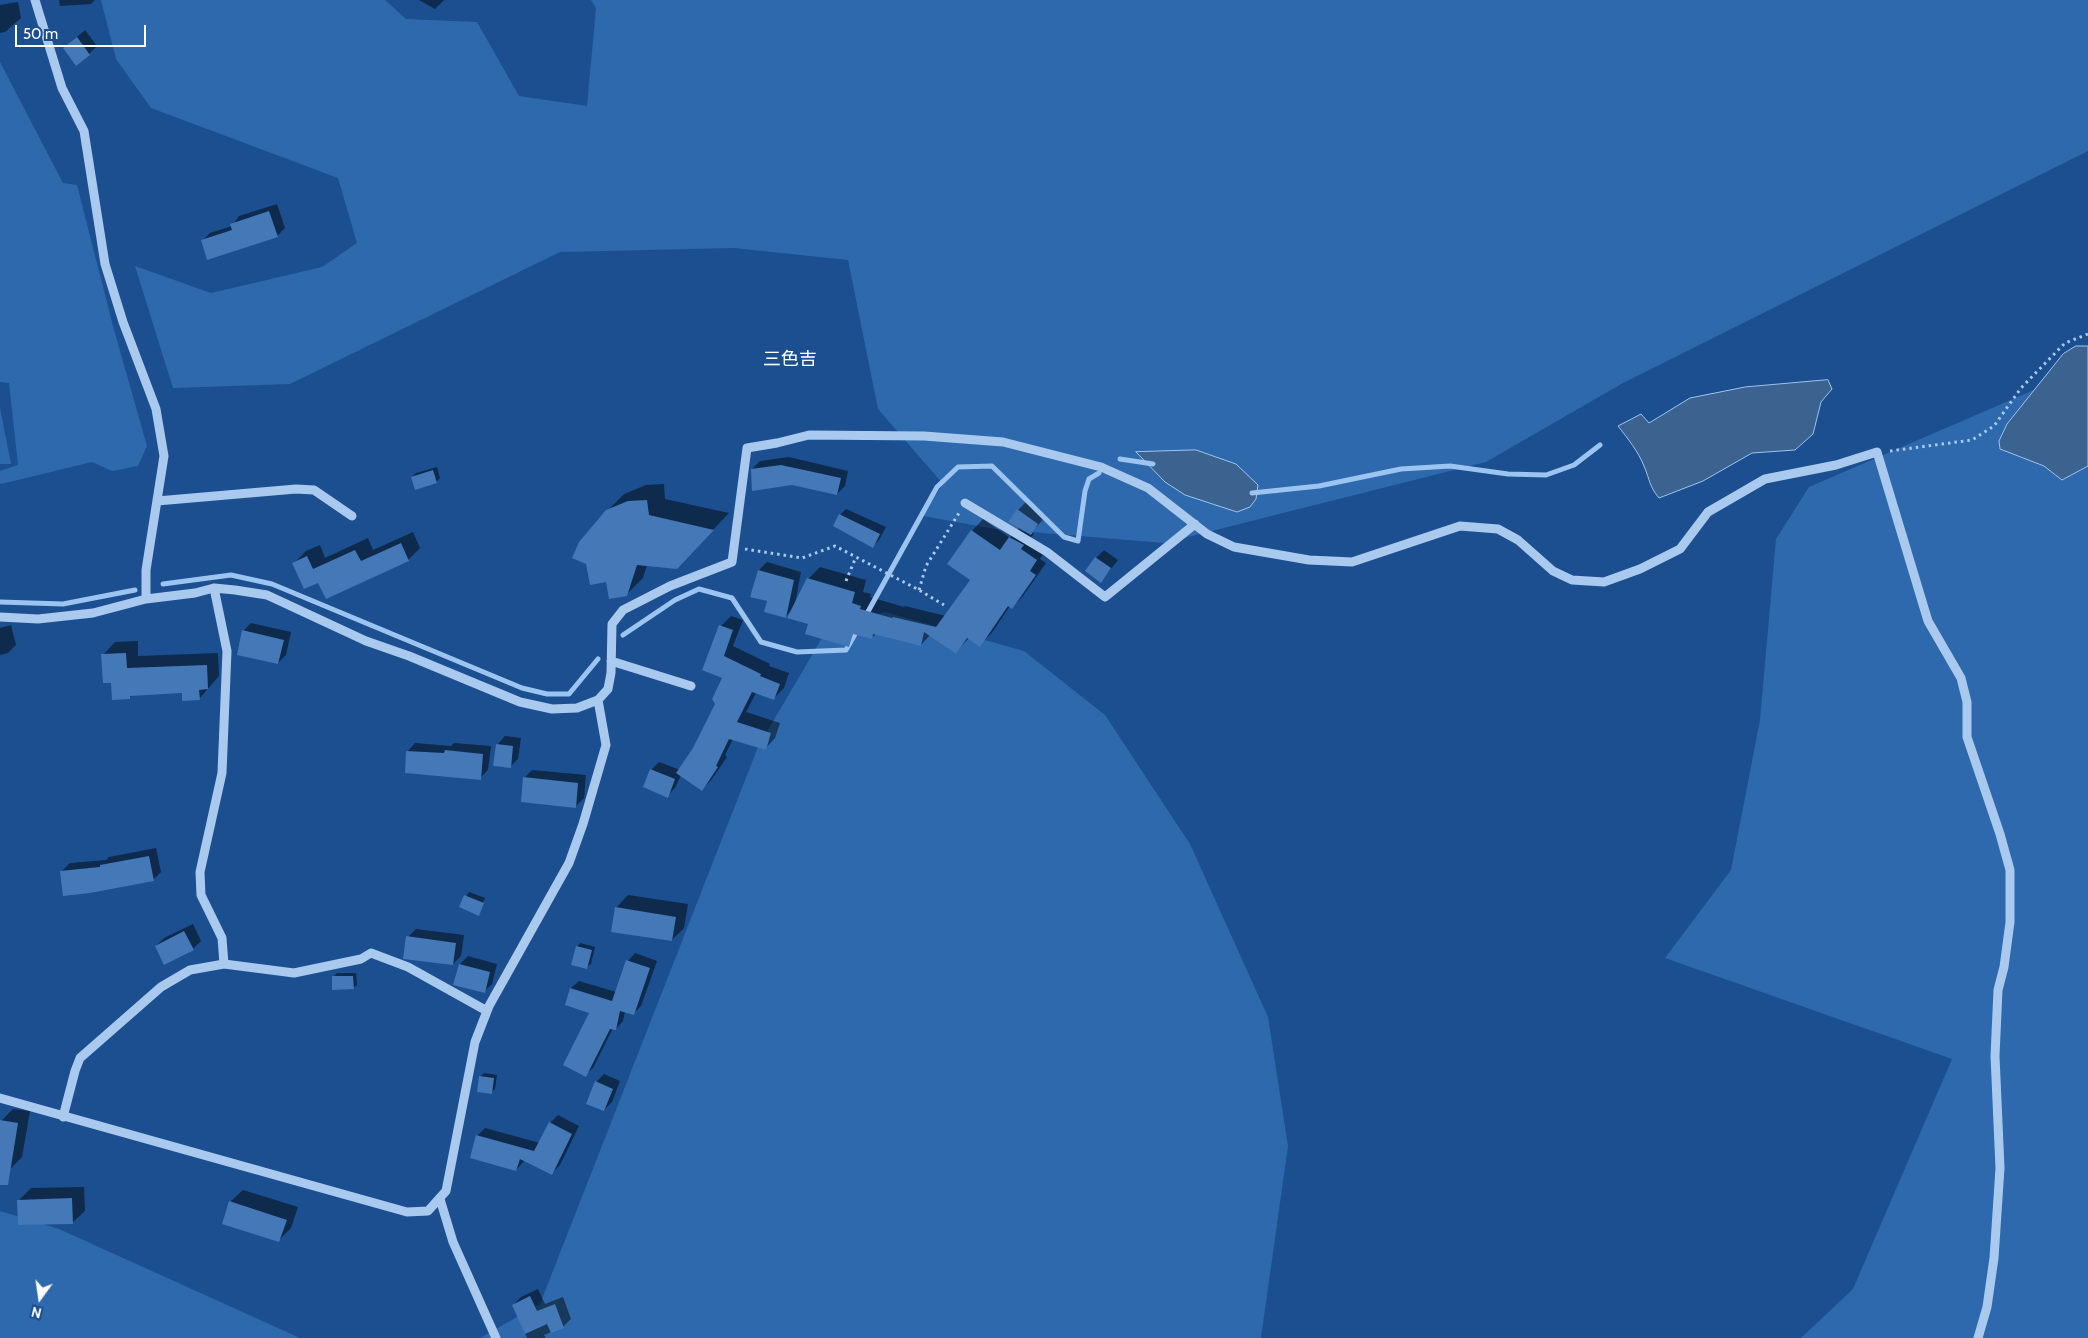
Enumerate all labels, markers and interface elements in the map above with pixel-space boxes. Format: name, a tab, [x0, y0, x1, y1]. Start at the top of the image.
scale bar	[18, 15, 149, 47]
text: 50 m	[23, 25, 58, 43]
district label: 三色吉	[763, 349, 817, 371]
north arrow	[15, 1273, 65, 1323]
text: N	[29, 1303, 43, 1322]

